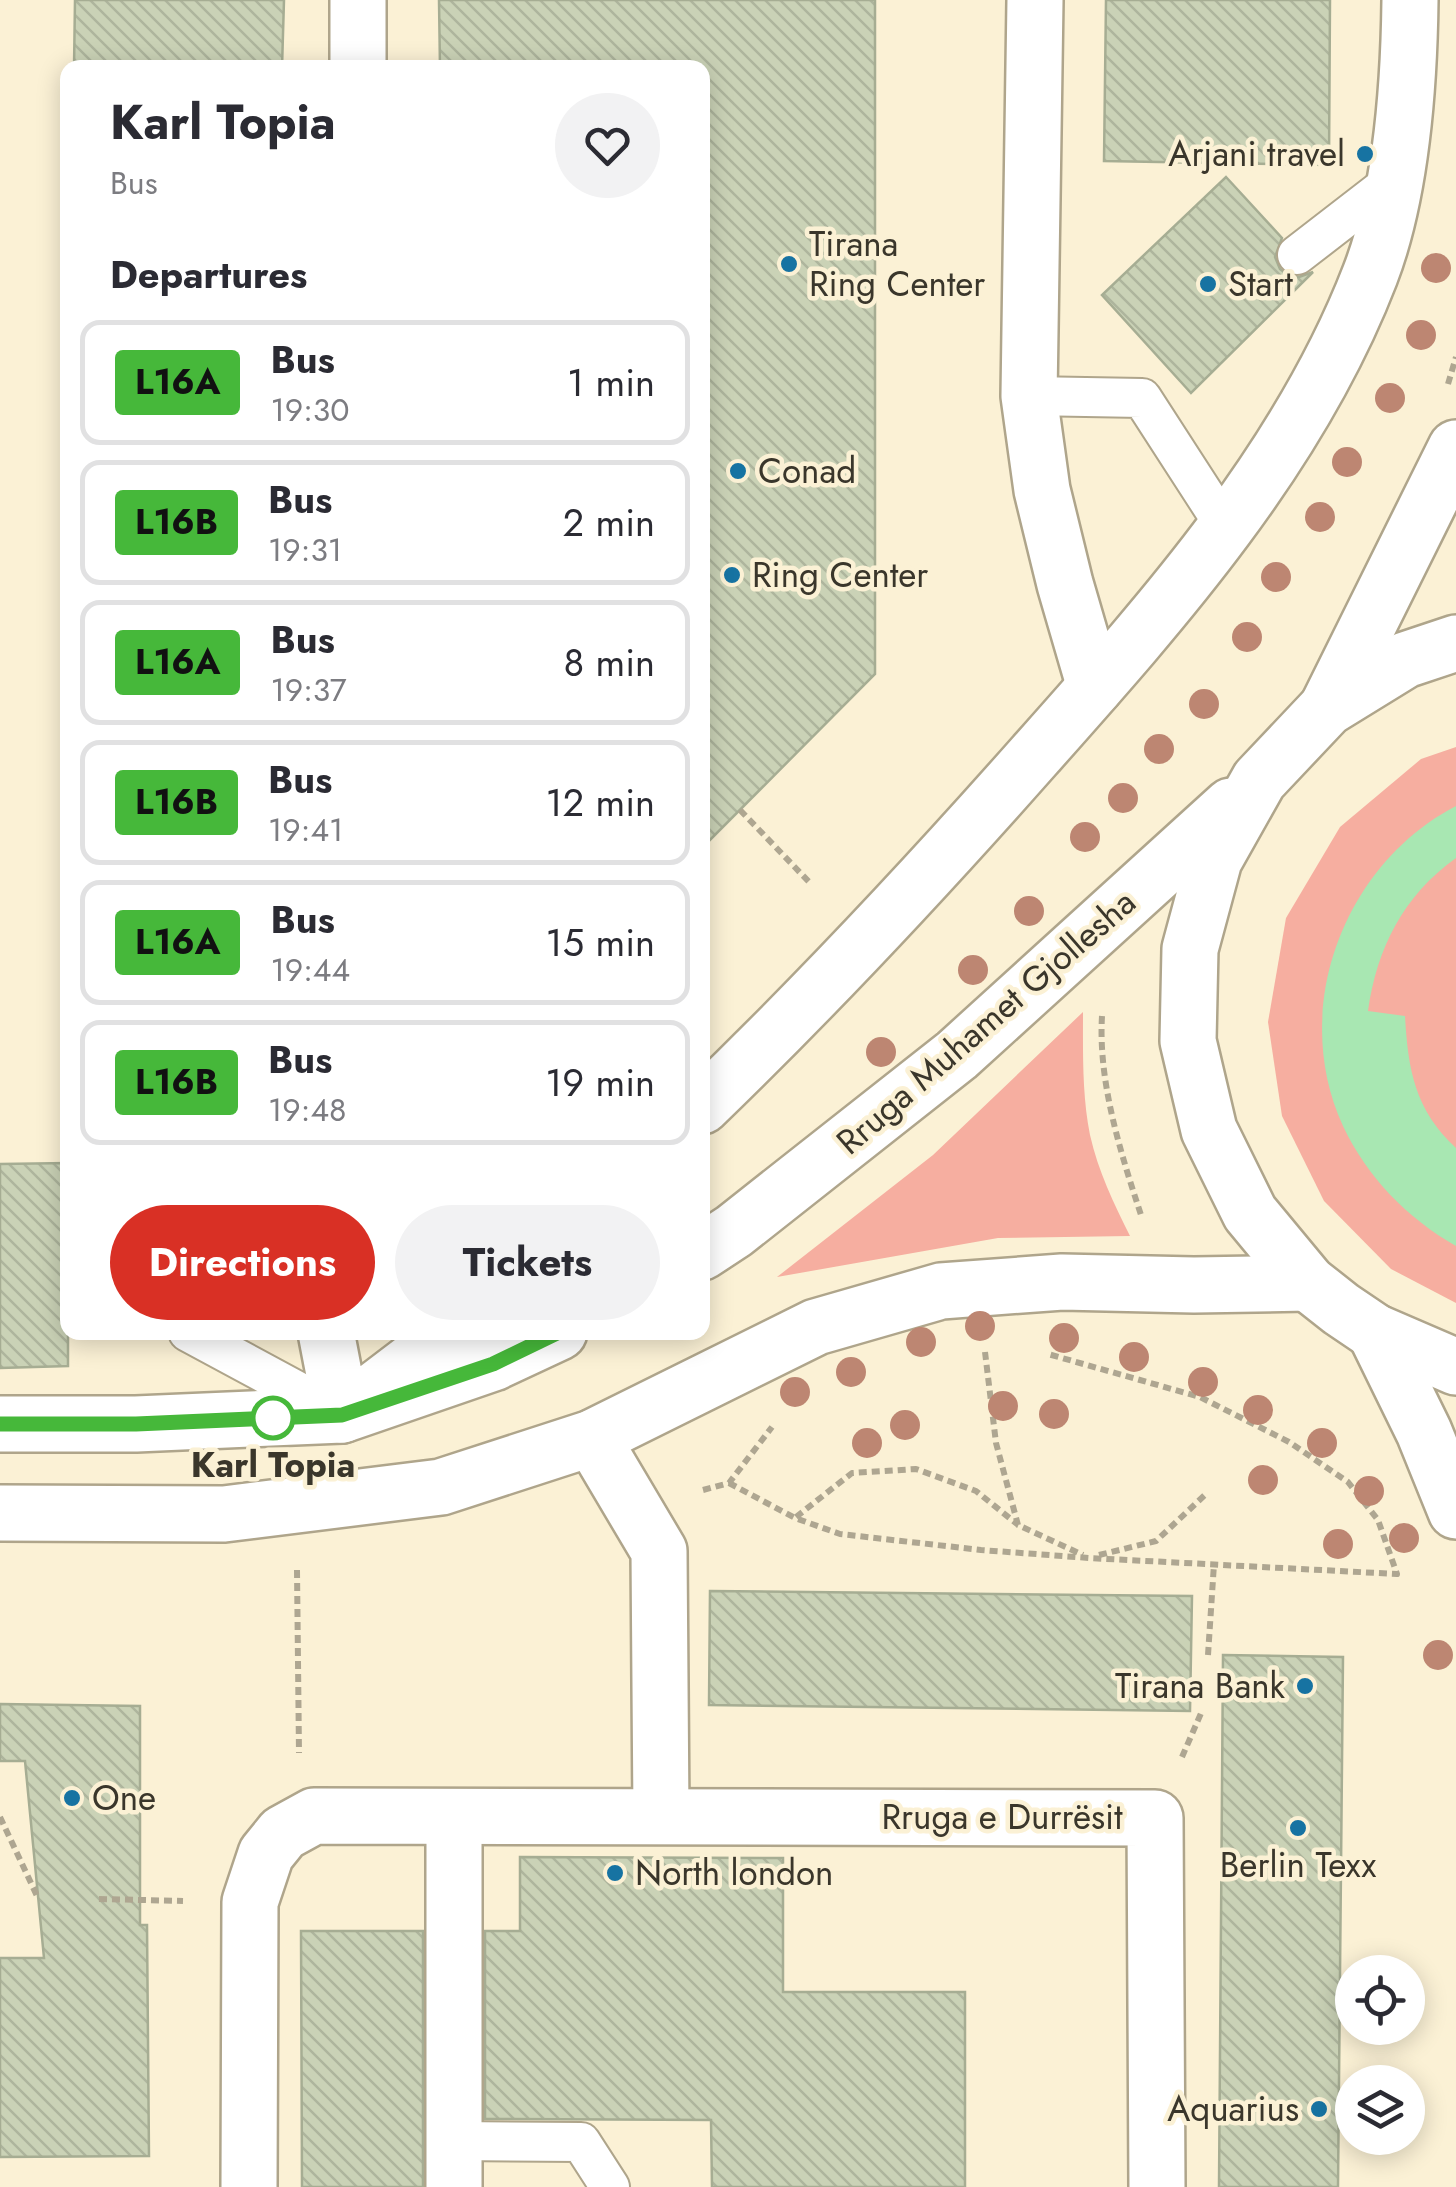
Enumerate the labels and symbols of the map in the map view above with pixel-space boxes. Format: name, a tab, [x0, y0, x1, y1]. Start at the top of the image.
place label: Arjani travel	[1168, 129, 1345, 179]
marker: Arjani travel	[1354, 143, 1376, 165]
place label: Tirana Ring Center	[809, 219, 985, 309]
marker: Tirana Ring Center	[778, 253, 800, 275]
place label: Start	[1228, 259, 1293, 309]
marker: Start	[1197, 273, 1219, 295]
place label: Conad	[758, 446, 856, 496]
marker: Conad	[727, 460, 749, 482]
place label: Ring Center	[752, 550, 928, 600]
marker: Ring Center	[721, 564, 743, 586]
street label: Rruga Muhamet Gjollesha	[826, 878, 1146, 1166]
marker: Karl Topia	[252, 1397, 294, 1439]
place label: Karl Topia	[191, 1440, 355, 1490]
place label: Tirana Bank	[1115, 1661, 1286, 1711]
marker: Tirana Bank	[1294, 1675, 1316, 1697]
place label: One	[92, 1773, 156, 1823]
marker: One	[61, 1787, 83, 1809]
street label: Rruga e Durrësit	[881, 1792, 1123, 1842]
marker: Berlin Texx	[1287, 1817, 1309, 1839]
place label: Berlin Texx	[1220, 1840, 1376, 1890]
place label: North london	[635, 1848, 834, 1898]
marker: North london	[604, 1862, 626, 1884]
place label: Aquarius	[1167, 2084, 1299, 2134]
marker: Aquarius	[1308, 2098, 1330, 2120]

